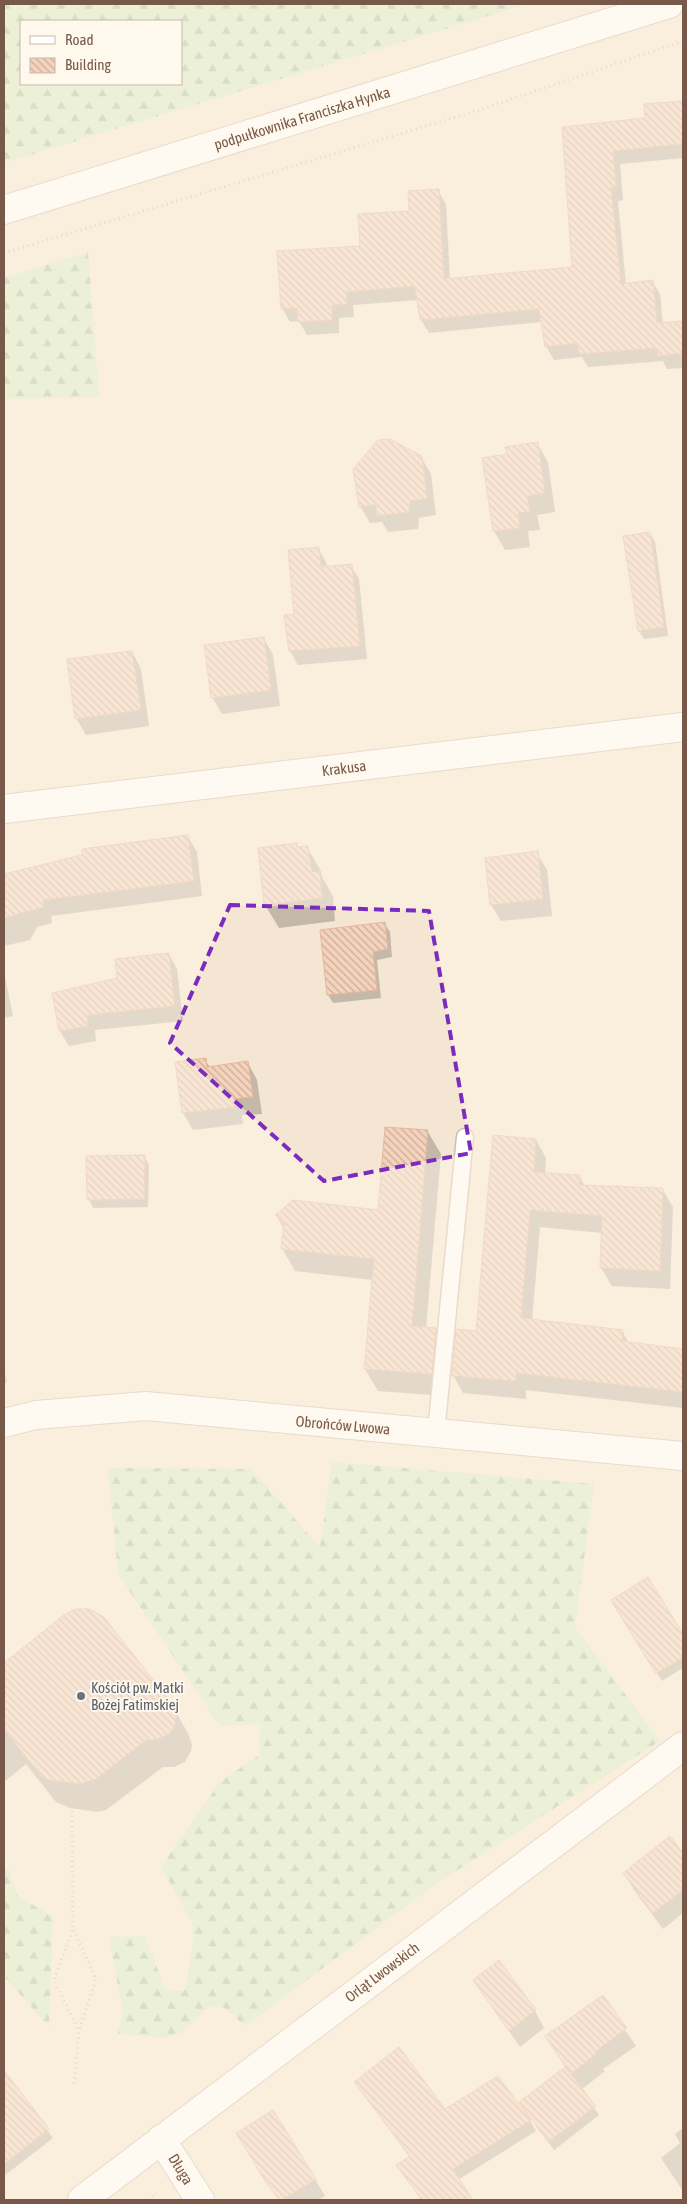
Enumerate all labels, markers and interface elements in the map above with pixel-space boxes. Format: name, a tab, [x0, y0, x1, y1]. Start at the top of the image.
legend	[20, 20, 182, 85]
text: Road	[65, 31, 94, 48]
text: Building	[65, 56, 111, 73]
street label: podpułkownika Franciszka Hynka	[212, 83, 392, 153]
street label: Krakusa	[321, 757, 367, 779]
street label: Obrońców Lwowa	[295, 1412, 391, 1438]
place label: Kościół pw. Matki Bożej Fatimskiej	[91, 1679, 184, 1713]
marker: Kościół pw. Matki Bożej Fatimskiej	[75, 1690, 87, 1702]
street label: Orląt Lwowskich	[342, 1939, 422, 2005]
street label: Długa	[165, 2151, 197, 2187]

